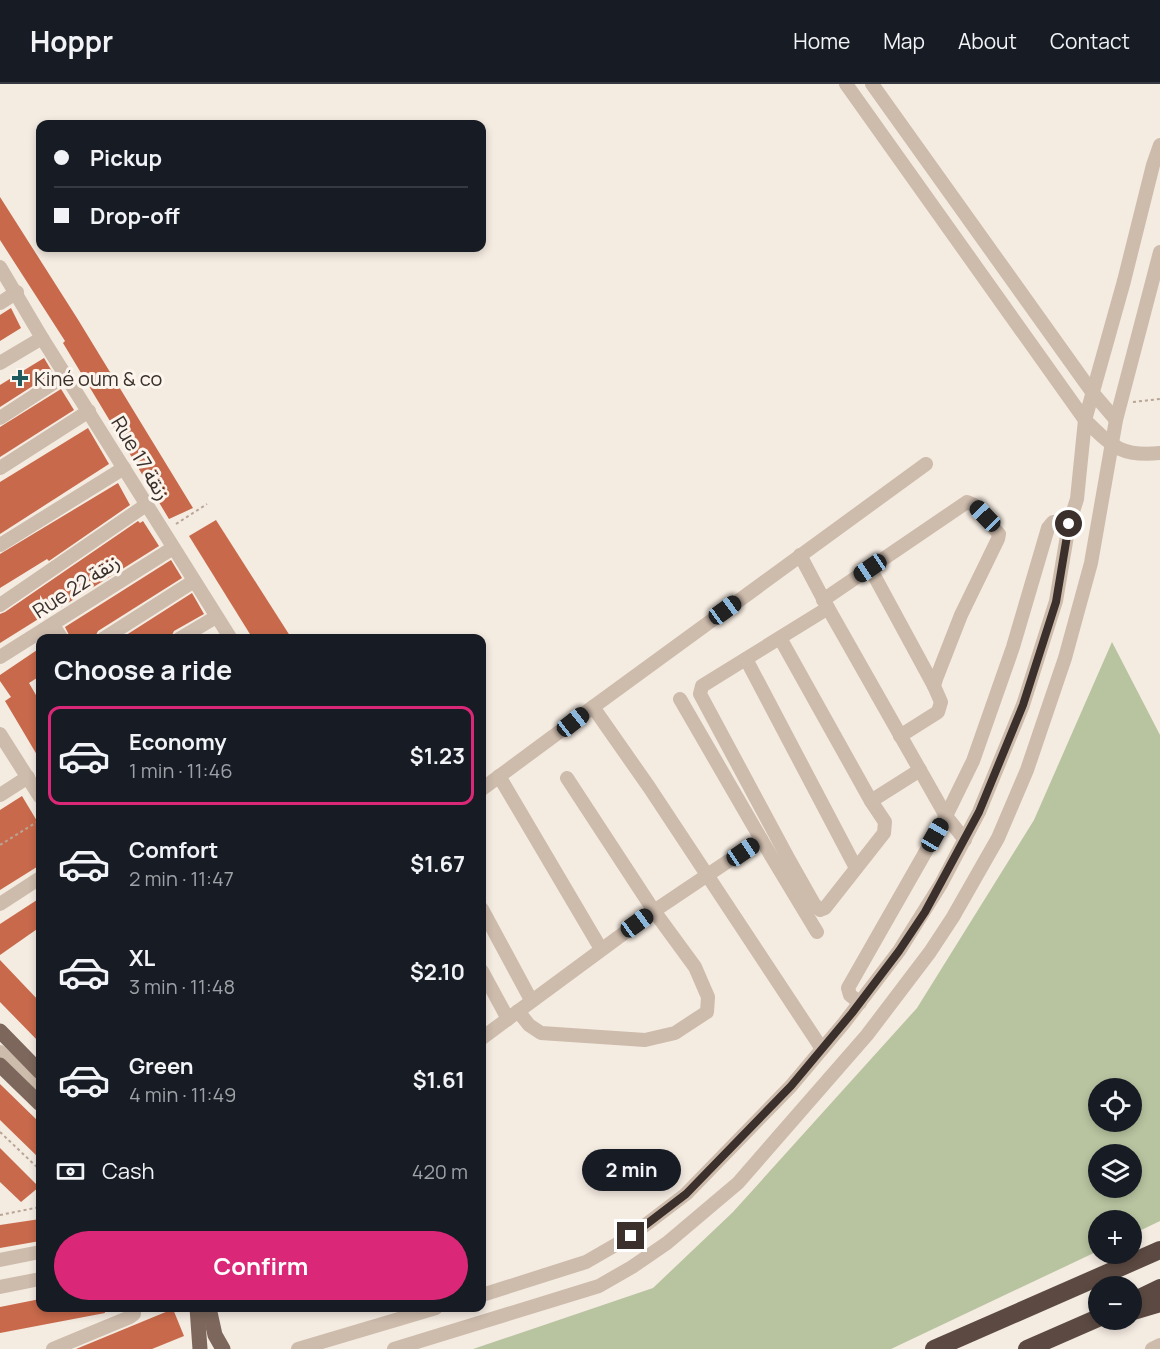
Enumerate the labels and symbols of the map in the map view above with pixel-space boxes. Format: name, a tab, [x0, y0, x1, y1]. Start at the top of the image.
place label: Kiné oum & co	[34, 365, 163, 392]
marker: Kiné oum & co	[11, 369, 29, 387]
street label: Rue 17 زنقة	[105, 411, 177, 505]
car	[966, 497, 1004, 535]
route start	[1055, 510, 1082, 537]
street label: Rue 22 زنقة	[27, 548, 125, 624]
car	[850, 550, 890, 586]
car	[705, 592, 745, 628]
car	[553, 704, 593, 740]
car	[918, 815, 952, 855]
car	[723, 834, 763, 870]
car	[617, 905, 657, 941]
callout: 2 min	[582, 1149, 680, 1191]
route end	[617, 1222, 644, 1249]

